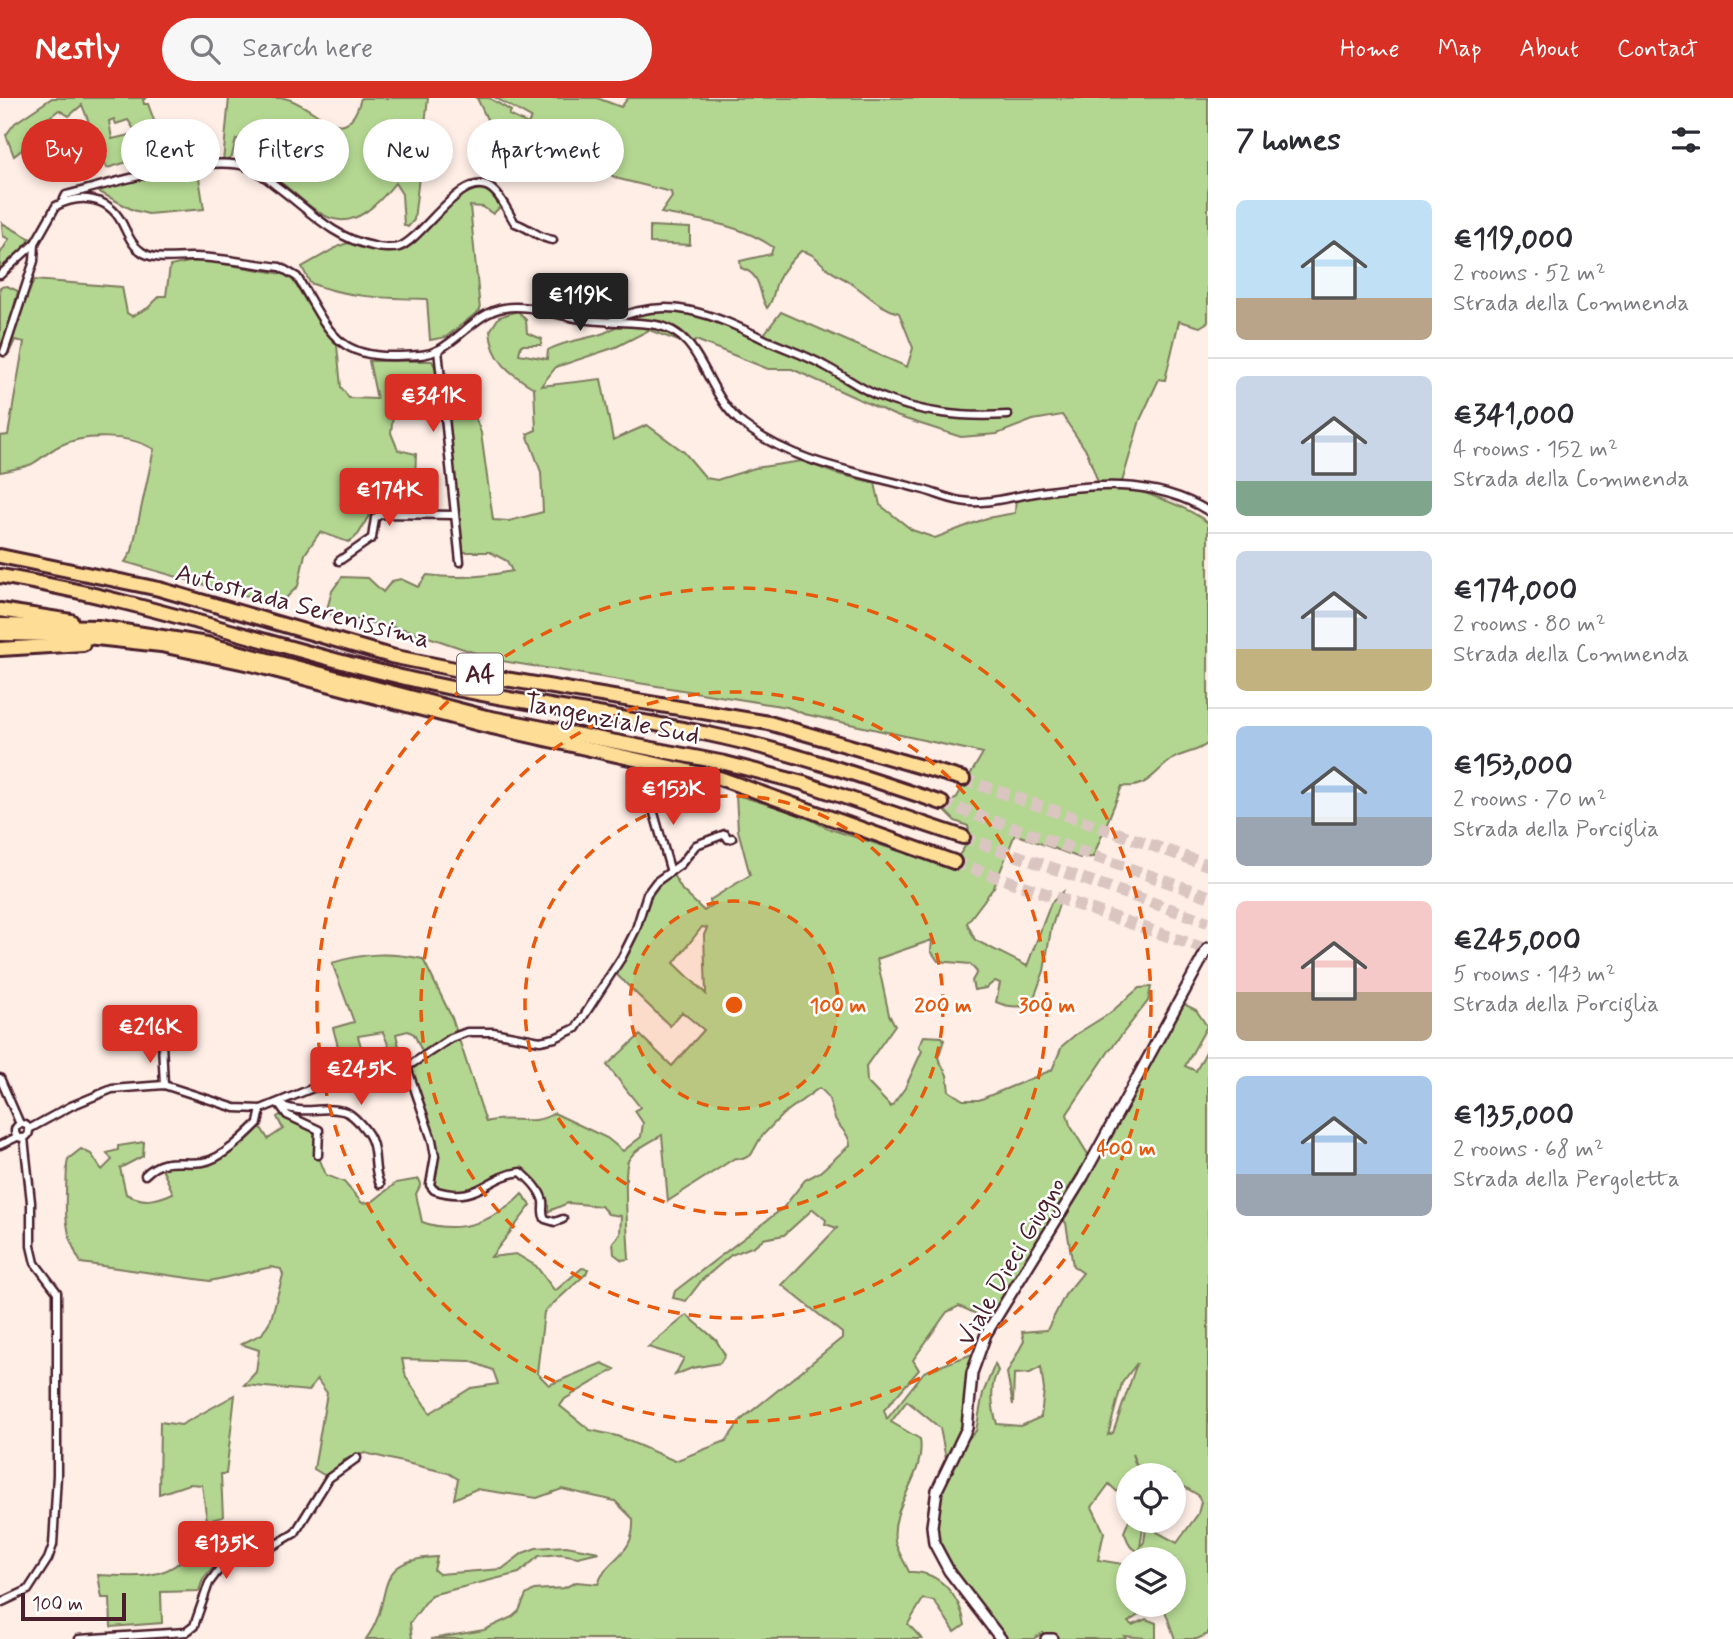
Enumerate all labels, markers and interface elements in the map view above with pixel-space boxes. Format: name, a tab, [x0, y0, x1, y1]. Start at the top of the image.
search box	[162, 18, 652, 81]
text: Nestly	[35, 27, 120, 71]
icon: search	[186, 30, 224, 68]
text: Search here	[242, 32, 373, 66]
text: Home	[1340, 34, 1400, 65]
text: Map	[1438, 34, 1482, 65]
text: About	[1520, 34, 1579, 65]
text: Contact	[1617, 34, 1698, 65]
chip: Buy	[21, 119, 107, 182]
chip: Rent	[121, 119, 220, 182]
chip: Filters	[234, 119, 349, 182]
chip: New	[363, 119, 453, 182]
chip: Apartment	[467, 119, 624, 182]
text: 7 homes	[1236, 121, 1341, 160]
icon: filters	[1667, 121, 1705, 159]
text: €119,000	[1453, 220, 1573, 259]
icon: home	[1292, 228, 1376, 312]
text: 2 rooms · 52 m²	[1453, 259, 1606, 289]
pin: €119K	[531, 274, 629, 333]
text: €119K	[548, 281, 612, 311]
text: Strada della Commenda	[1453, 289, 1689, 319]
pin: €341K	[384, 374, 482, 434]
text: €341K	[401, 382, 465, 412]
text: €341,000	[1453, 396, 1575, 435]
icon: home	[1292, 404, 1376, 488]
text: 4 rooms · 152 m²	[1453, 435, 1618, 465]
text: Strada della Commenda	[1453, 465, 1689, 495]
pin: €174K	[340, 468, 438, 528]
text: €174K	[356, 476, 422, 506]
street label: Autostrada Serenissima	[171, 557, 434, 657]
text: €174,000	[1453, 571, 1577, 610]
icon: home	[1292, 579, 1376, 663]
text: 2 rooms · 80 m²	[1453, 610, 1606, 640]
text: Strada della Commenda	[1453, 640, 1689, 670]
road number: A4	[457, 654, 503, 694]
street label: Tangenziale Sud	[521, 686, 702, 756]
text: €153,000	[1453, 746, 1573, 785]
icon: home	[1292, 754, 1376, 838]
pin: €153K	[624, 768, 722, 827]
text: €153K	[641, 775, 705, 805]
text: 2 rooms · 70 m²	[1453, 785, 1607, 815]
text: Strada della Porciglia	[1453, 815, 1659, 845]
text: €245,000	[1453, 921, 1581, 960]
icon: home	[1292, 929, 1376, 1013]
text: 5 rooms · 143 m²	[1453, 960, 1616, 990]
text: Strada della Porciglia	[1453, 990, 1659, 1020]
text: 100 m	[810, 992, 866, 1020]
text: 200 m	[914, 992, 972, 1020]
text: 300 m	[1019, 992, 1076, 1020]
centre of rings	[722, 993, 746, 1017]
pin: €216K	[101, 1006, 199, 1065]
text: €216K	[118, 1013, 182, 1043]
pin: €245K	[312, 1048, 410, 1107]
text: €245K	[326, 1055, 396, 1085]
text: €135,000	[1453, 1096, 1574, 1135]
icon: home	[1292, 1104, 1376, 1188]
text: 400 m	[1096, 1135, 1156, 1163]
text: 2 rooms · 68 m²	[1453, 1135, 1604, 1165]
text: Strada della Pergoletta	[1453, 1165, 1680, 1195]
street label: Viale Dieci Giugno	[950, 1171, 1076, 1354]
map controls	[1116, 1463, 1186, 1617]
button: locate	[1116, 1463, 1186, 1533]
pin: €135K	[177, 1522, 275, 1581]
text: €135K	[194, 1529, 258, 1559]
button: layers	[1116, 1547, 1186, 1617]
scale bar	[21, 1590, 126, 1622]
text: 100 m	[32, 1592, 83, 1617]

